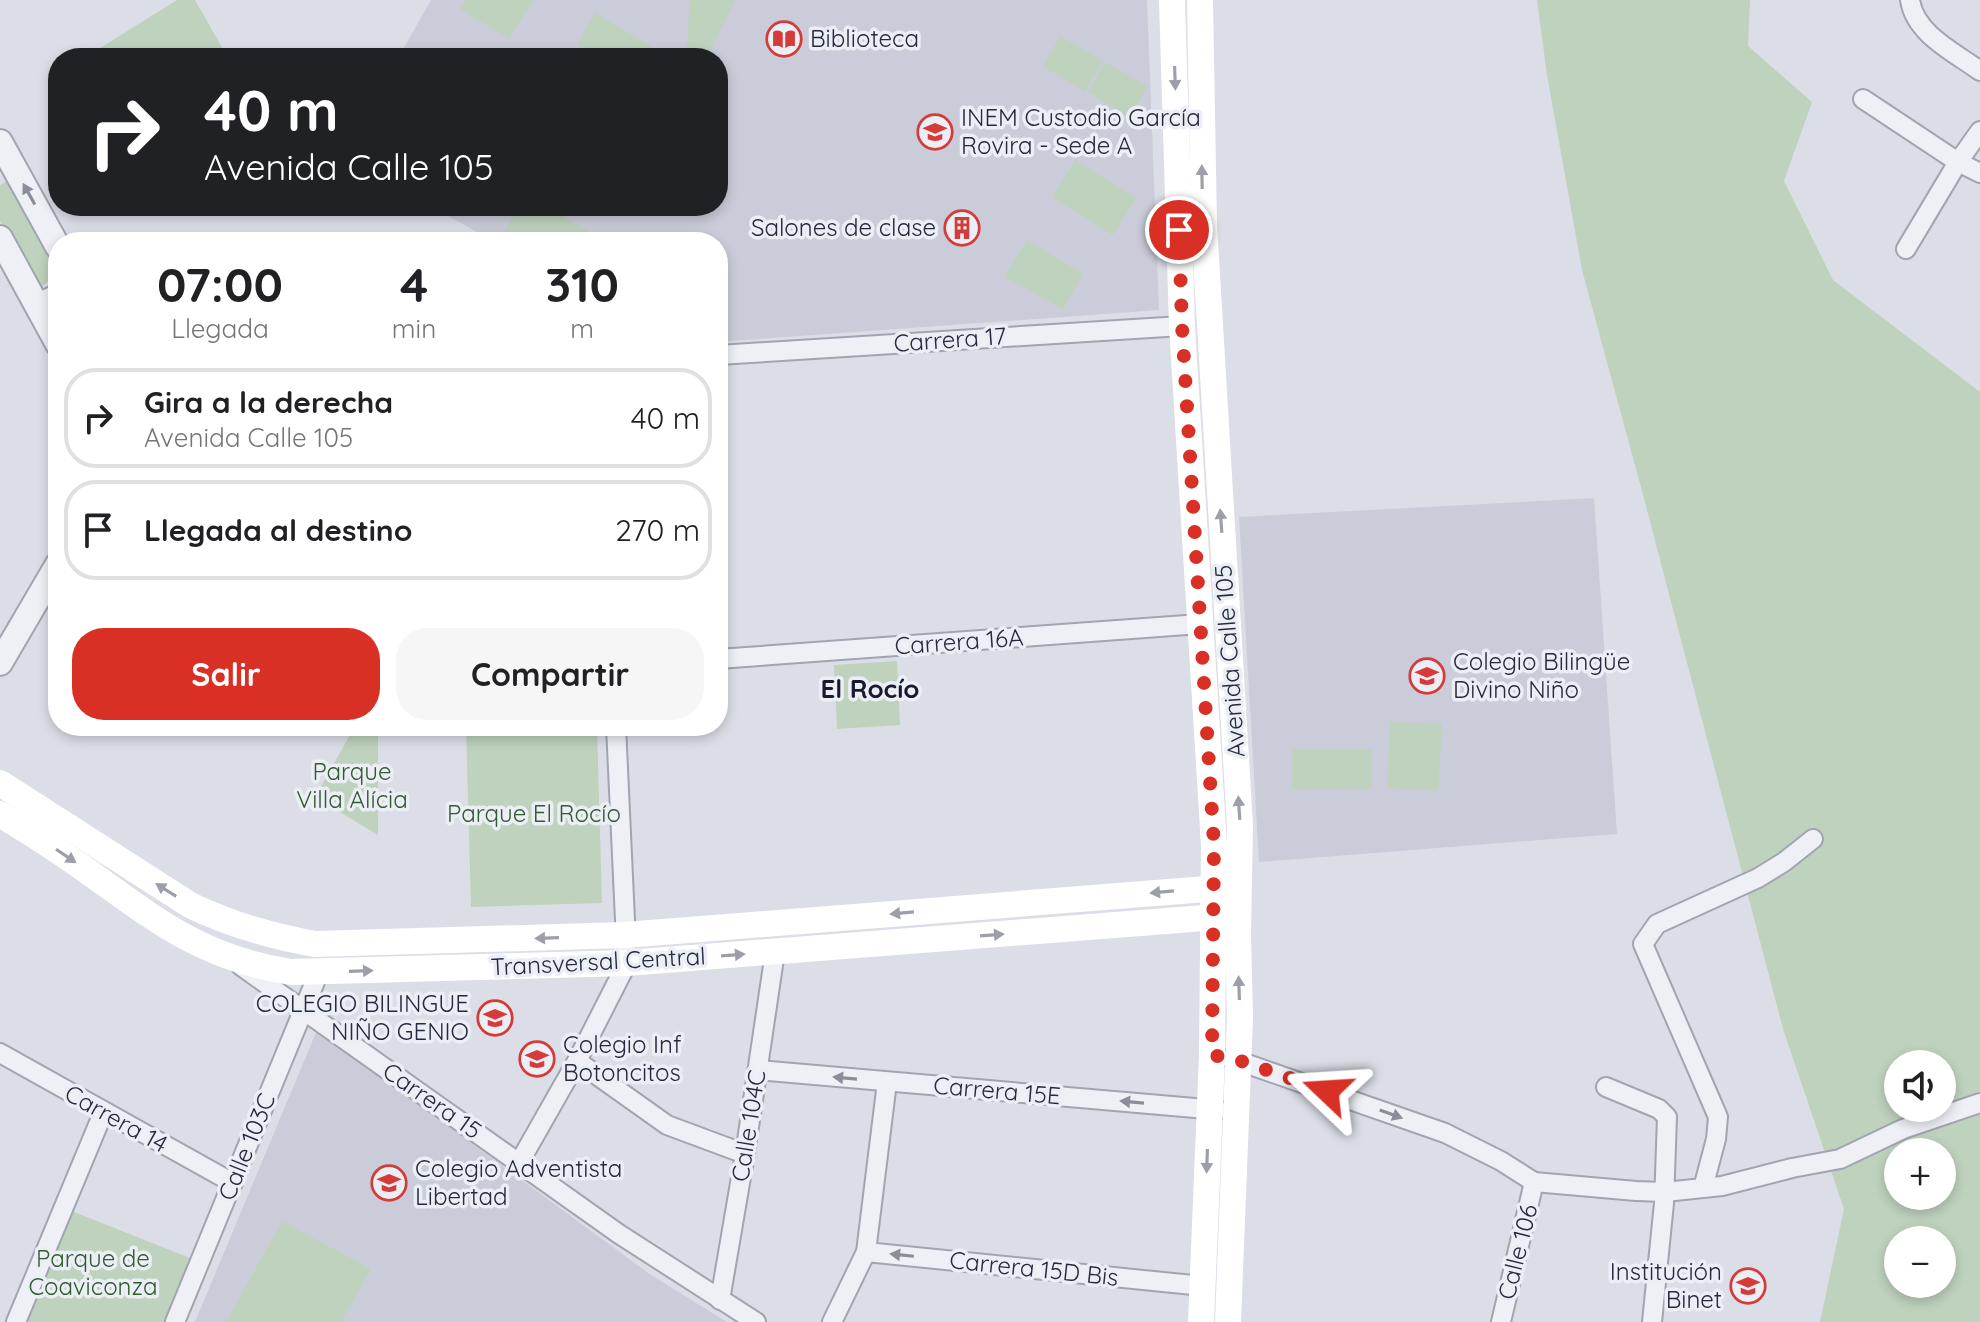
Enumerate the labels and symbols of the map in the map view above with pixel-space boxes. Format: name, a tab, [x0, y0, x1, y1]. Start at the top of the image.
library icon: Biblioteca	[765, 20, 803, 58]
place label: Biblioteca	[810, 23, 919, 53]
one-way arrow	[1168, 66, 1181, 91]
place label: INEM Custodio García Rovira - Sede A	[961, 102, 1201, 160]
school or university icon: INEM Custodio García Rovira - Sede A	[916, 113, 954, 151]
one-way arrow	[1196, 164, 1209, 189]
one-way arrow	[22, 183, 36, 206]
pin	[1145, 196, 1213, 264]
building icon: Salones de clase	[943, 209, 981, 247]
place label: Salones de clase	[751, 212, 936, 242]
street label: Carrera 17	[893, 320, 1007, 358]
one-way arrow	[1214, 508, 1227, 533]
street label: Avenida Calle 105	[1207, 564, 1251, 758]
street label: Carrera 16A	[893, 622, 1024, 660]
place label: Colegio Bilingüe Divino Niño	[1453, 646, 1630, 704]
school or university icon: Colegio Bilingüe Divino Niño	[1408, 657, 1446, 695]
district label: El Rocío	[820, 672, 920, 705]
park label: Parque Villa Alícia	[296, 756, 408, 814]
one-way arrow	[1232, 795, 1245, 820]
park label: Parque El Rocío	[447, 798, 621, 828]
one-way arrow	[55, 848, 76, 863]
one-way arrow	[155, 884, 177, 898]
one-way arrow	[1149, 886, 1174, 899]
one-way arrow	[890, 907, 915, 920]
one-way arrow	[980, 928, 1005, 941]
one-way arrow	[534, 931, 559, 944]
street label: Transversal Central	[490, 940, 706, 982]
one-way arrow	[721, 948, 746, 961]
one-way arrow	[349, 964, 374, 977]
one-way arrow	[1233, 975, 1246, 1000]
place label: COLEGIO BILINGUE NIÑO GENIO	[256, 988, 469, 1046]
school or university icon: COLEGIO BILINGUE NIÑO GENIO	[476, 999, 514, 1037]
place label: Colegio Inf Botoncitos	[563, 1029, 682, 1087]
school or university icon: Colegio Inf Botoncitos	[518, 1040, 556, 1078]
position arrow	[1285, 1049, 1369, 1133]
street label: Carrera 15	[377, 1055, 488, 1145]
street label: Calle 104C	[724, 1068, 772, 1184]
street label: Carrera 15E	[932, 1070, 1062, 1110]
one-way arrow	[832, 1071, 857, 1084]
street label: Carrera 14	[60, 1078, 173, 1159]
street label: Calle 103C	[211, 1089, 281, 1204]
one-way arrow	[1119, 1096, 1144, 1109]
one-way arrow	[1379, 1108, 1403, 1121]
one-way arrow	[1201, 1149, 1214, 1174]
place label: Colegio Adventista Libertad	[415, 1153, 622, 1211]
school or university icon: Colegio Adventista Libertad	[370, 1164, 408, 1202]
street label: Calle 106	[1491, 1201, 1543, 1303]
park label: Parque de Coaviconza	[28, 1243, 158, 1301]
street label: Carrera 15D Bis	[948, 1244, 1120, 1292]
one-way arrow	[889, 1249, 914, 1262]
place label: Institución Binet	[1610, 1256, 1722, 1314]
school or university icon: Institución Binet	[1729, 1267, 1767, 1305]

